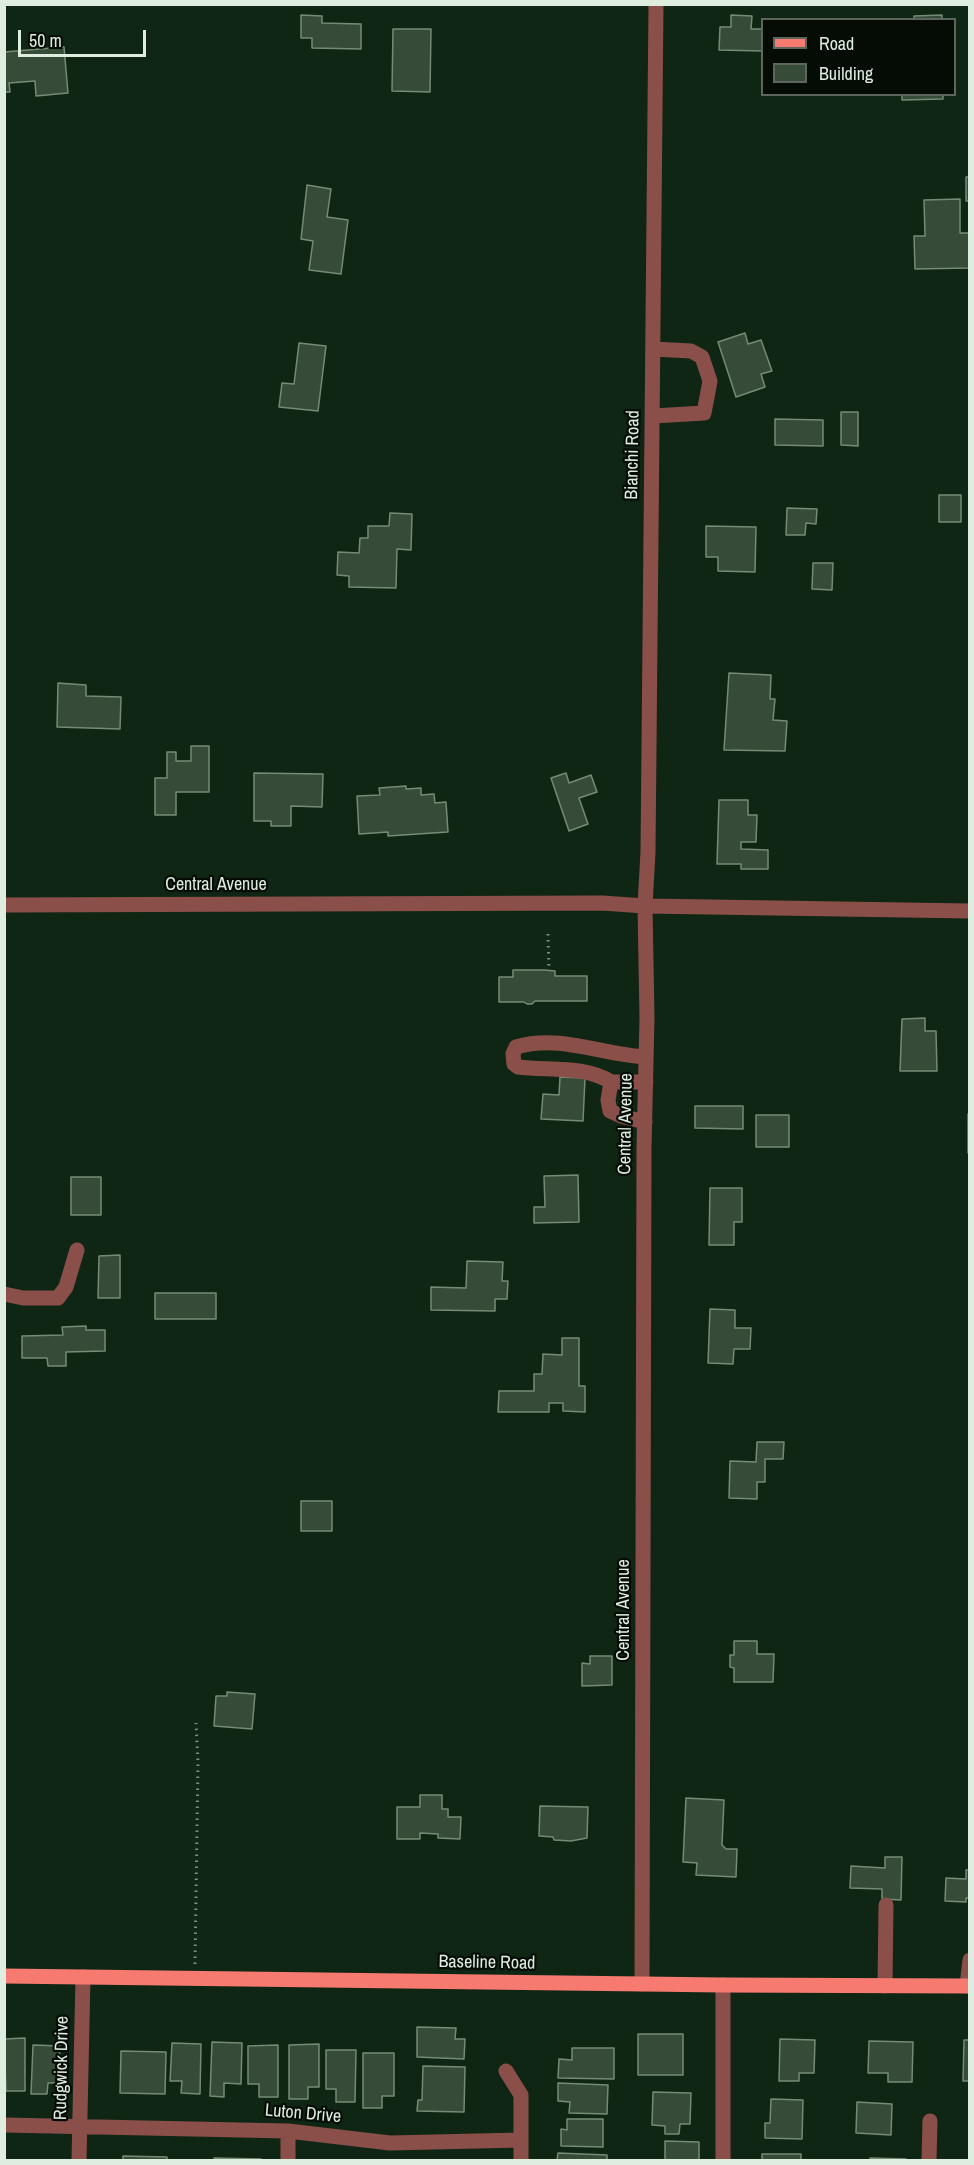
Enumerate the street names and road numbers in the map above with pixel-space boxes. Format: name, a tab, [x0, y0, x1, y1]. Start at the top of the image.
street label: Bianchi Road	[621, 410, 645, 500]
street label: Central Avenue	[165, 874, 267, 896]
street label: Central Avenue	[614, 1073, 638, 1175]
street label: Central Avenue	[613, 1559, 635, 1661]
street label: Baseline Road	[438, 1951, 536, 1975]
street label: Rudgwick Drive	[50, 2016, 74, 2120]
street label: Luton Drive	[264, 2100, 342, 2128]

